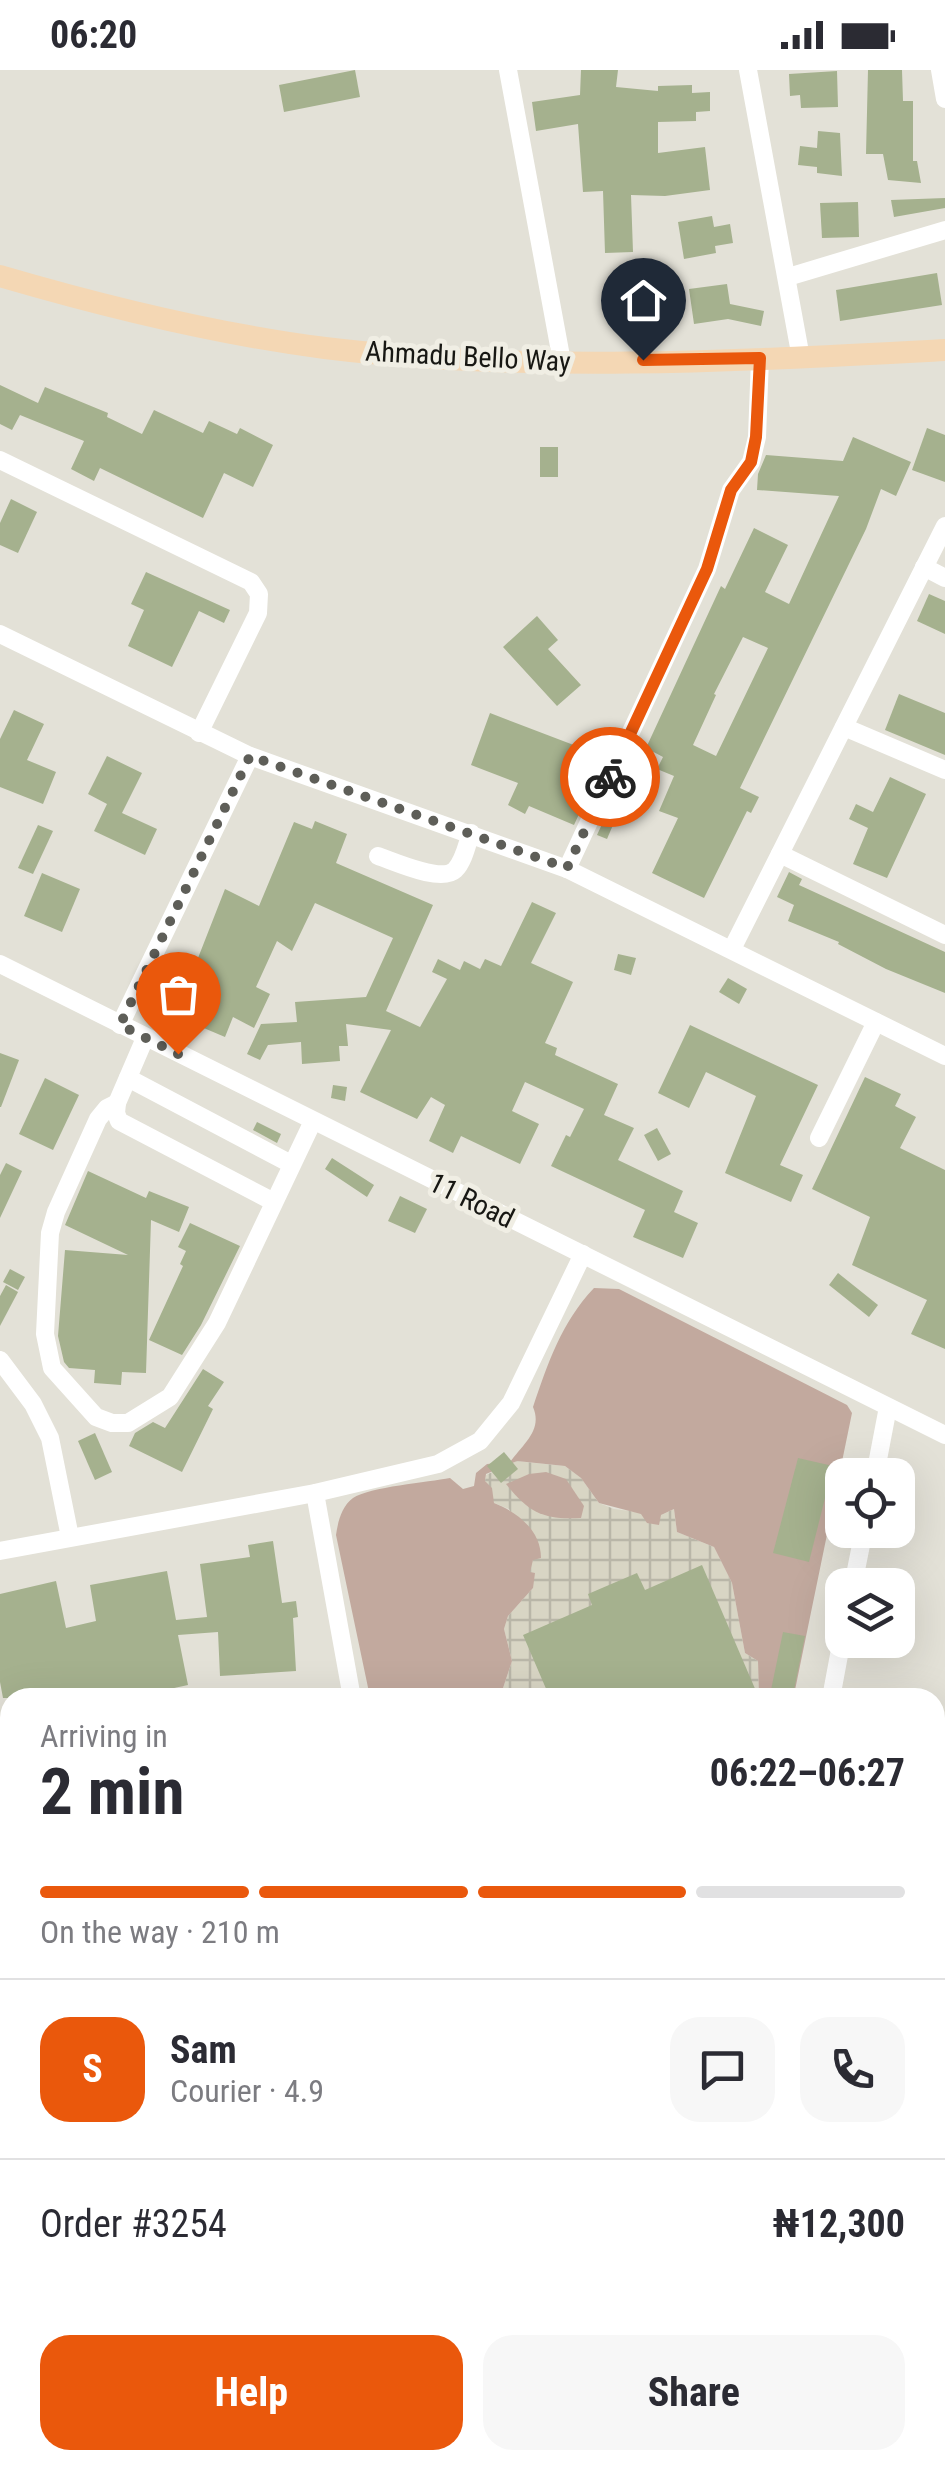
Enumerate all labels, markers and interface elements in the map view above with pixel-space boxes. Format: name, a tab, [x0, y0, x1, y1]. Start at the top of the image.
text: 06:20	[50, 13, 137, 57]
pin	[601, 258, 686, 361]
icon: home	[616, 273, 671, 328]
street label: Ahmadu Bello Way	[364, 335, 572, 378]
courier	[560, 727, 660, 827]
icon: bike	[583, 750, 638, 805]
pin	[136, 952, 221, 1055]
icon: bag	[151, 967, 206, 1022]
street label: 11 Road	[424, 1166, 520, 1235]
map controls	[825, 1458, 915, 1658]
button: locate	[825, 1458, 915, 1548]
button: layers	[825, 1568, 915, 1658]
text: Arriving in	[40, 1717, 168, 1755]
text: 06:22–06:27	[710, 1751, 905, 1795]
text: 2 min	[40, 1754, 184, 1830]
text: On the way · 210 m	[40, 1913, 280, 1951]
button: chat	[670, 2017, 775, 2122]
button: phone	[800, 2017, 905, 2122]
text: Sam	[170, 2028, 237, 2072]
text: S	[82, 2047, 103, 2091]
text: Courier · 4.9	[170, 2072, 324, 2110]
text: Order #3254	[40, 2202, 227, 2246]
text: ₦12,300	[773, 2202, 905, 2246]
button: Help	[40, 2335, 463, 2450]
button: Share	[483, 2335, 905, 2450]

